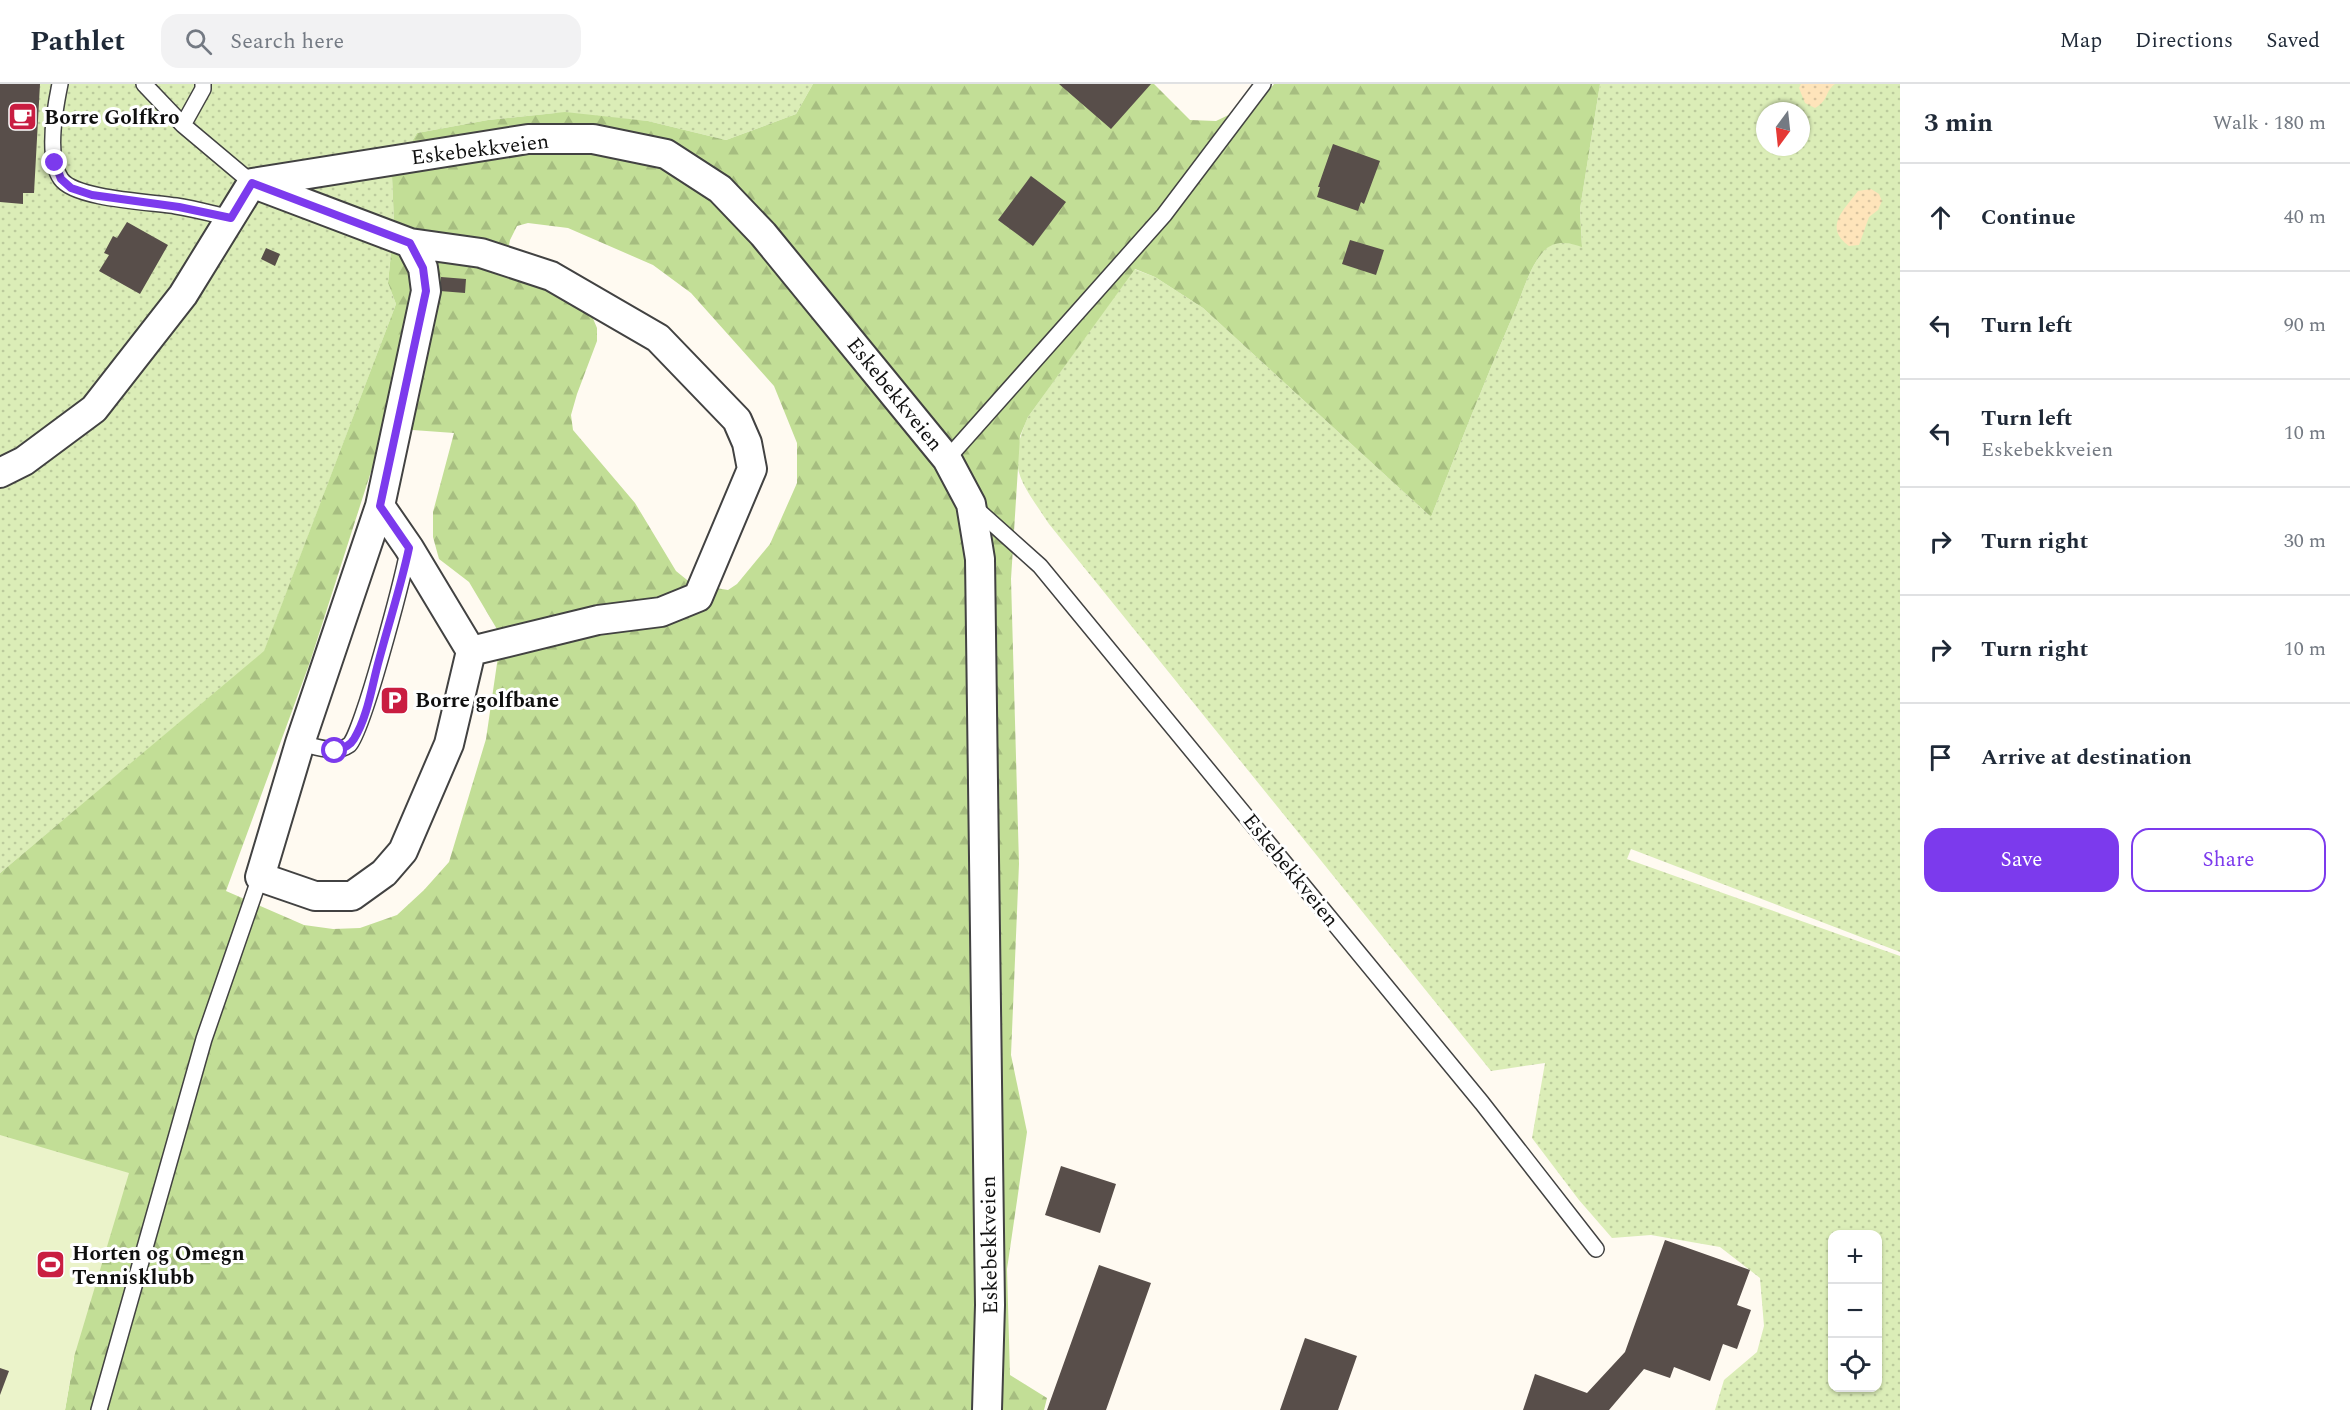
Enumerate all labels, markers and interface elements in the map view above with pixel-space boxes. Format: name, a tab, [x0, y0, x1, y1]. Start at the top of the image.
search box	[161, 14, 581, 68]
text: Pathlet	[30, 20, 125, 63]
icon: search	[182, 25, 215, 58]
text: Search here	[230, 25, 344, 58]
text: Map	[2060, 25, 2102, 57]
text: Directions	[2135, 25, 2233, 57]
text: Saved	[2266, 25, 2320, 57]
cafe icon: Borre Golfkro	[7, 101, 39, 133]
place label: Borre Golfkro	[44, 102, 179, 134]
north arrow	[1756, 102, 1810, 156]
text: 3 min	[1924, 103, 1993, 143]
text: Walk · 180 m	[2213, 108, 2326, 138]
street label: Eskebekkveien	[409, 126, 551, 174]
route end	[41, 149, 67, 175]
icon: ahead	[1924, 201, 1957, 234]
text: Continue	[1981, 201, 2076, 234]
text: 40 m	[2284, 202, 2326, 232]
icon: left	[1924, 309, 1957, 342]
text: Turn left	[1981, 309, 2073, 342]
text: 90 m	[2284, 310, 2326, 340]
street label: Eskebekkveien	[838, 331, 950, 459]
text: Turn left	[1981, 402, 2073, 435]
icon: left	[1924, 417, 1957, 450]
text: 10 m	[2284, 418, 2326, 448]
text: Eskebekkveien	[1981, 435, 2113, 465]
icon: right	[1924, 525, 1957, 558]
text: Turn right	[1981, 525, 2088, 558]
text: 30 m	[2284, 526, 2326, 556]
icon: right	[1924, 633, 1957, 666]
text: Turn right	[1981, 633, 2088, 666]
text: 10 m	[2284, 634, 2326, 664]
parking icon: Borre golfbane	[378, 684, 410, 716]
place label: Borre golfbane	[415, 685, 559, 717]
route start	[321, 737, 347, 763]
icon: arrive	[1924, 741, 1957, 774]
text: Arrive at destination	[1981, 741, 2192, 774]
street label: Eskebekkveien	[1234, 807, 1346, 935]
button: Save	[1924, 828, 2119, 892]
button: Share	[2131, 828, 2326, 892]
street label: Eskebekkveien	[973, 1175, 1007, 1315]
map controls	[1828, 1230, 1882, 1392]
button: +	[1828, 1230, 1882, 1284]
place label: Horten og Omegn Tennisklubb	[72, 1238, 245, 1294]
sports icon: Horten og Omegn Tennisklubb	[35, 1249, 67, 1281]
button: −	[1828, 1284, 1882, 1338]
button: locate	[1828, 1338, 1882, 1392]

